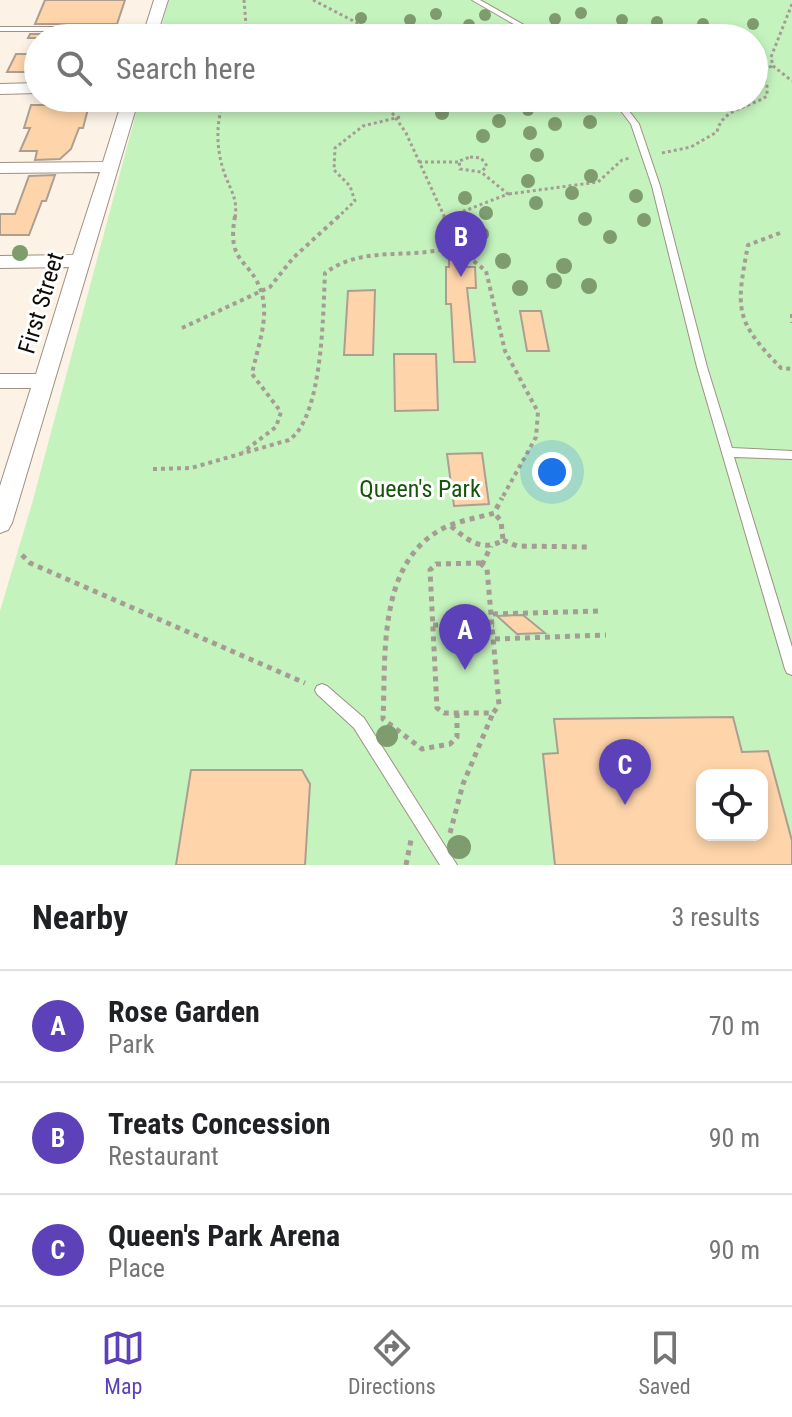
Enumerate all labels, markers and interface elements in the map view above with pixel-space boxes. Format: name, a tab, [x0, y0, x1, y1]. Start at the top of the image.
search box	[24, 24, 768, 112]
icon: search	[52, 46, 96, 90]
text: Search here	[116, 51, 256, 86]
pin: B	[435, 211, 487, 277]
street label: First Street	[12, 249, 70, 357]
your location	[532, 452, 572, 492]
park label: Queen's Park	[359, 475, 481, 503]
pin: A	[439, 604, 491, 670]
pin: C	[599, 739, 651, 805]
map controls	[696, 769, 768, 841]
button: locate	[696, 769, 768, 841]
text: Nearby	[32, 897, 128, 937]
text: 3 results	[671, 902, 760, 932]
text: Rose Garden	[108, 994, 260, 1029]
text: A	[50, 1011, 66, 1041]
text: 70 m	[709, 1011, 760, 1041]
text: Park	[108, 1029, 154, 1059]
text: Treats Concession	[108, 1106, 331, 1141]
text: B	[51, 1123, 65, 1153]
text: 90 m	[709, 1123, 760, 1153]
text: Restaurant	[108, 1141, 219, 1171]
text: Queen's Park Arena	[108, 1218, 340, 1253]
text: C	[51, 1235, 65, 1265]
text: 90 m	[709, 1235, 760, 1265]
text: Place	[108, 1253, 165, 1283]
tab: Map	[101, 1326, 145, 1399]
tab: Directions	[348, 1326, 436, 1399]
tab: Saved	[638, 1326, 691, 1399]

